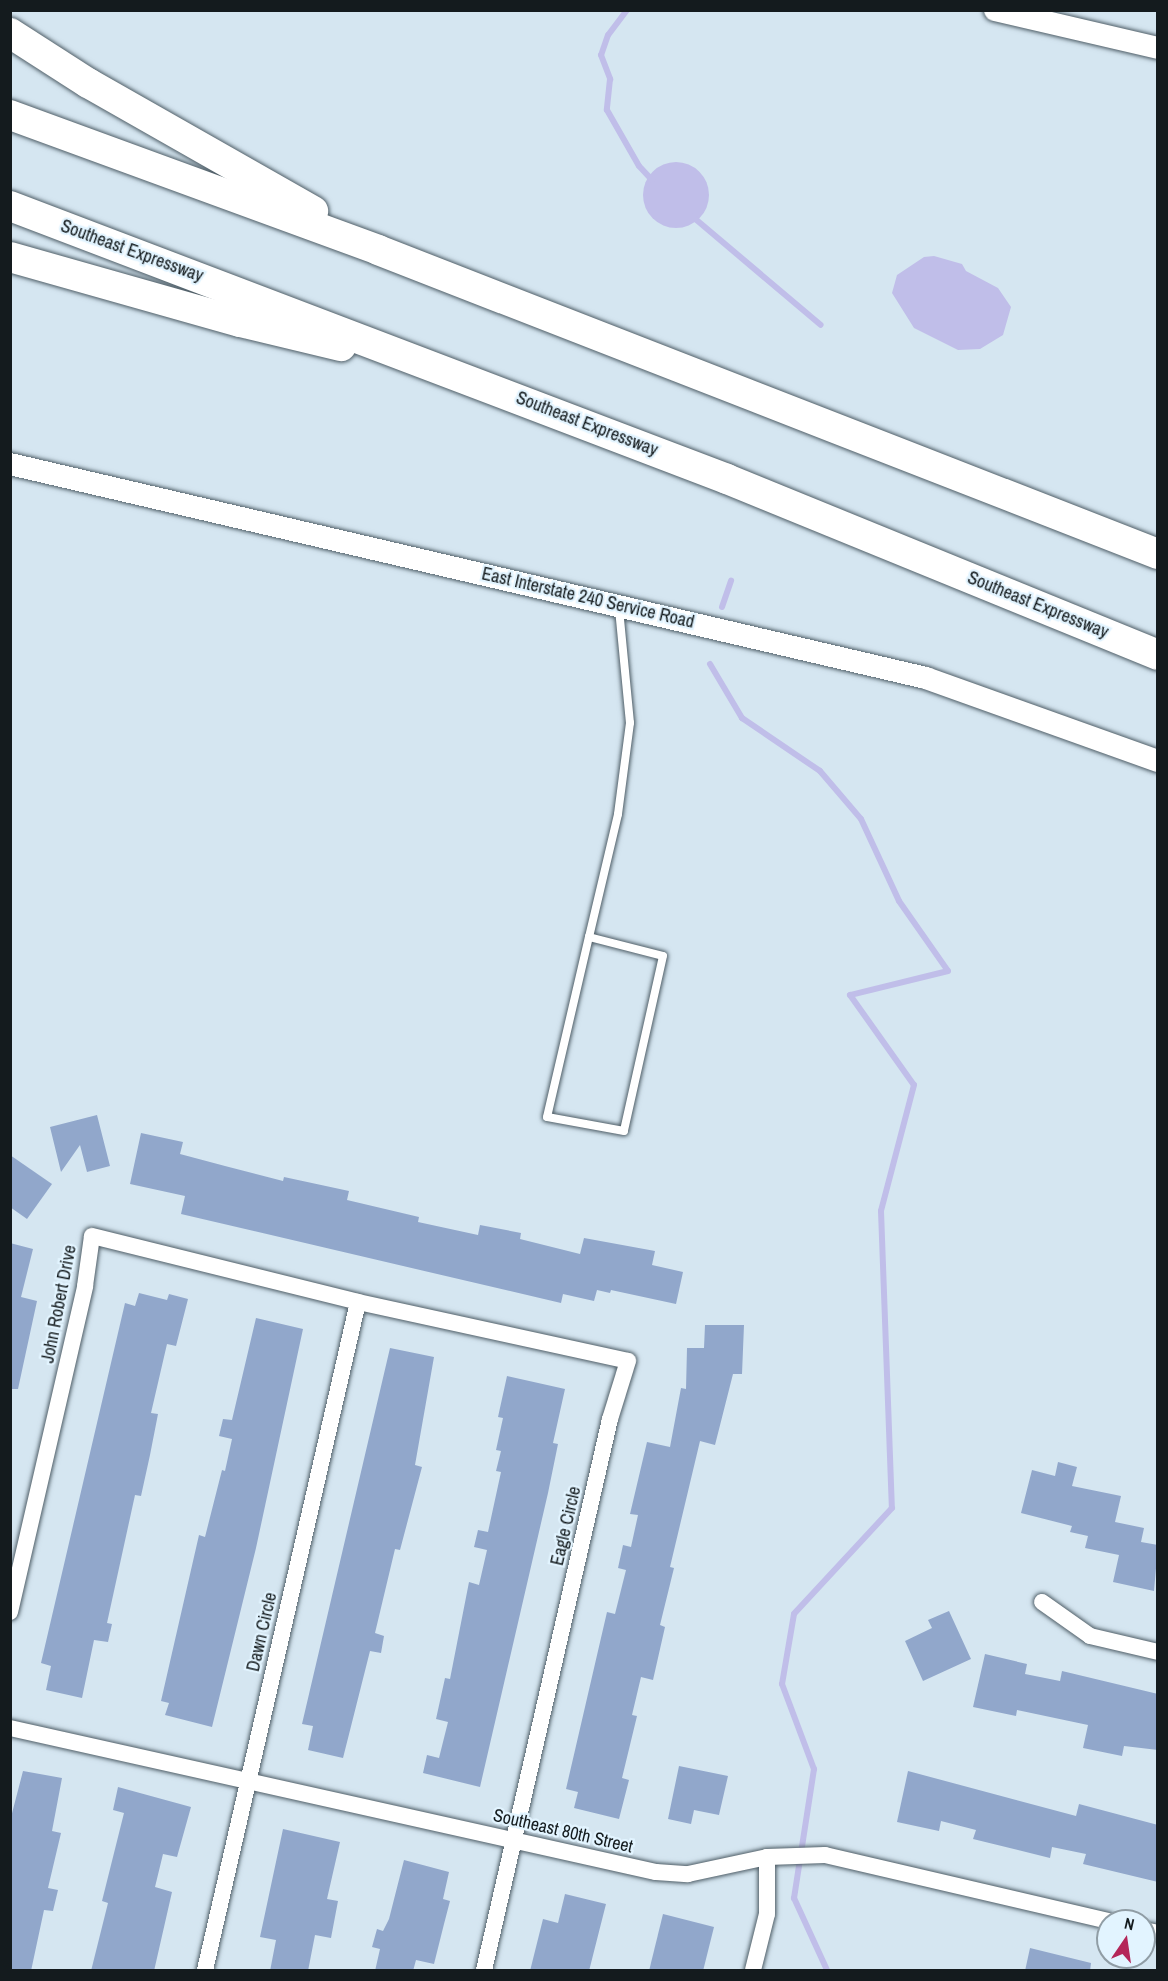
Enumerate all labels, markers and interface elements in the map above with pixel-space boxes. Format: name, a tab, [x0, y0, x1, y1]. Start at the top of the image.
street label: Southeast Expressway	[58, 215, 206, 287]
street label: Southeast Expressway	[513, 387, 661, 461]
street label: East Interstate 240 Service Road	[480, 563, 696, 633]
street label: Southeast Expressway	[964, 567, 1112, 643]
street label: John Robert Drive	[37, 1243, 81, 1365]
street label: Eagle Circle	[546, 1484, 586, 1568]
street label: Dawn Circle	[242, 1590, 282, 1674]
street label: Southeast 80th Street	[491, 1804, 635, 1858]
north arrow	[1096, 1909, 1156, 1969]
text: N	[1122, 1912, 1137, 1935]

